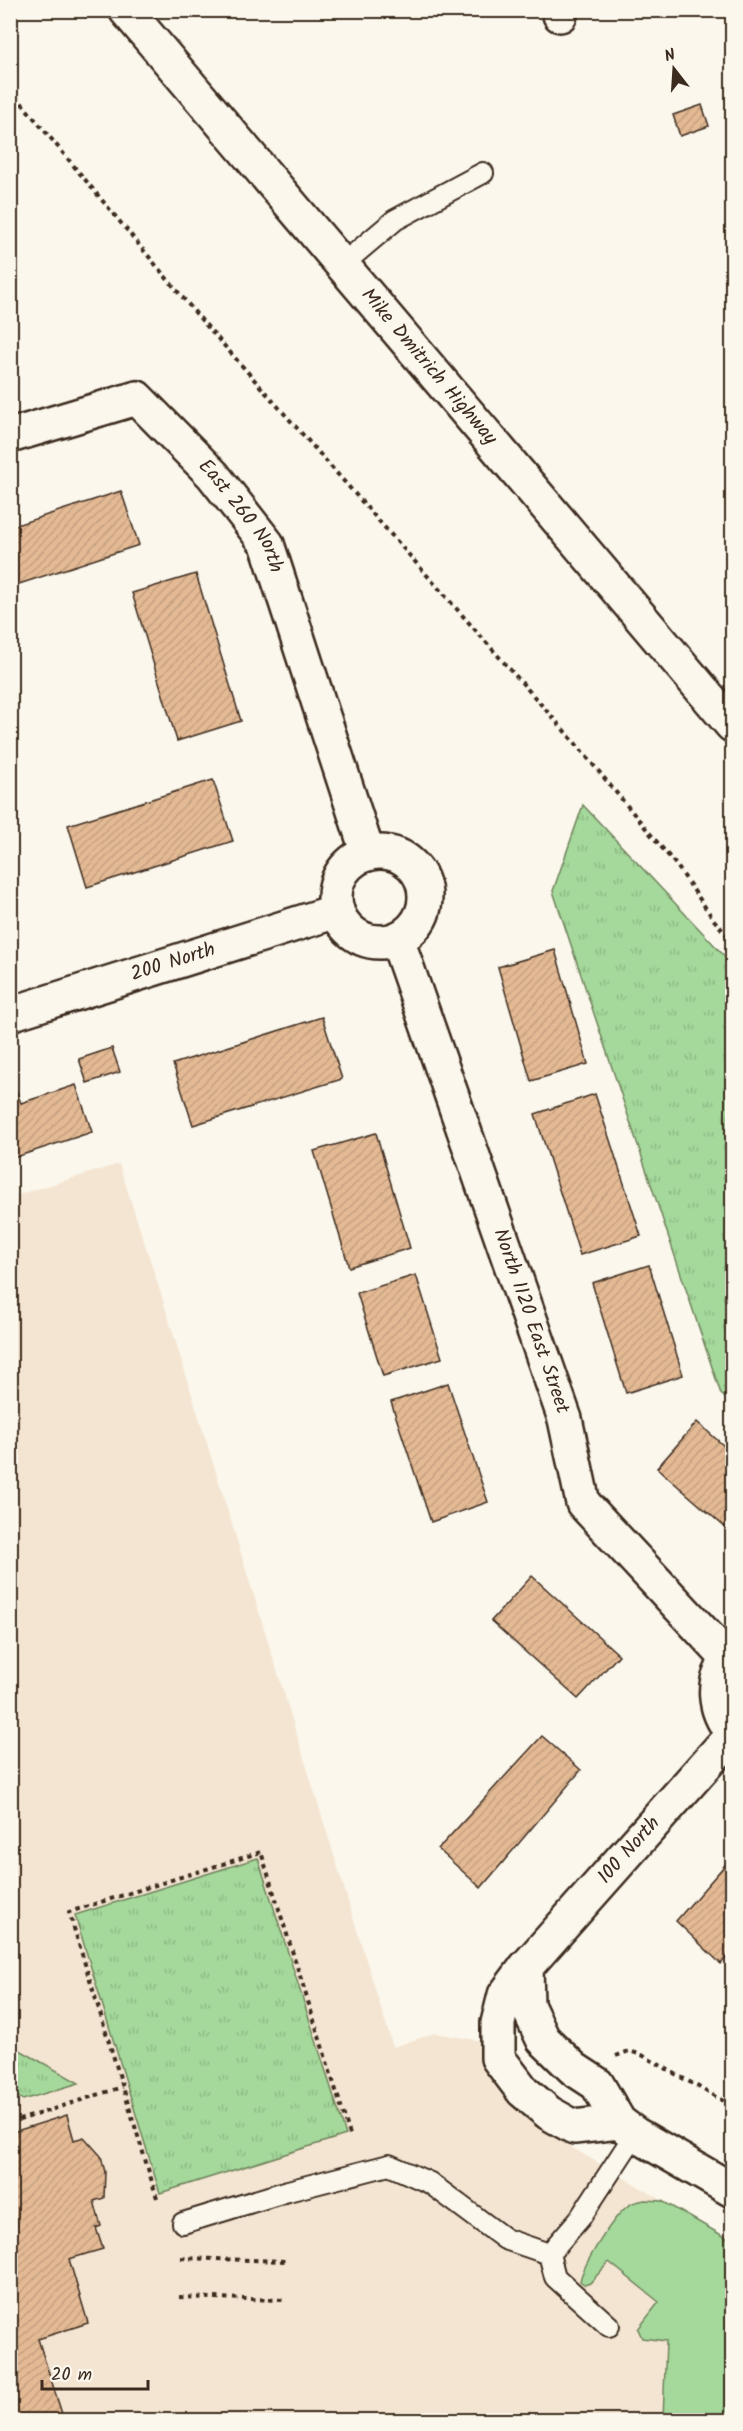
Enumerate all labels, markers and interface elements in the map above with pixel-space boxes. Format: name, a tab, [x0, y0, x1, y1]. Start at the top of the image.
north arrow	[644, 39, 704, 99]
text: N	[662, 43, 679, 70]
street label: Mike Dmitrich Highway	[352, 281, 505, 453]
street label: East 260 North	[190, 452, 291, 577]
street label: 200 North	[127, 934, 220, 991]
street label: North 1120 East Street	[484, 1224, 578, 1418]
street label: 100 North	[590, 1809, 669, 1892]
scale bar	[42, 2353, 148, 2391]
text: 20 m	[51, 2361, 92, 2390]

